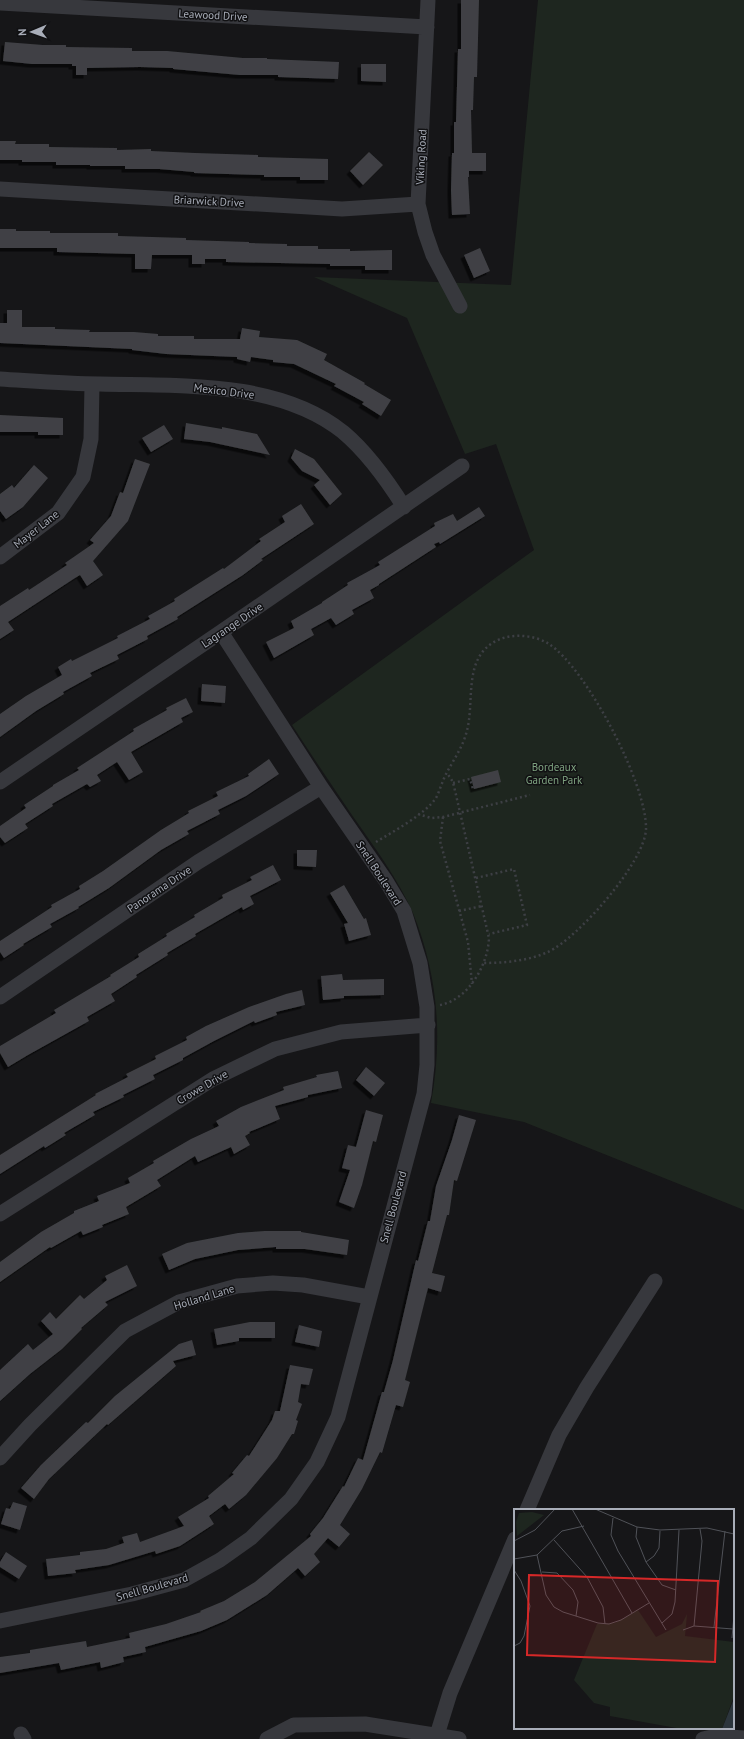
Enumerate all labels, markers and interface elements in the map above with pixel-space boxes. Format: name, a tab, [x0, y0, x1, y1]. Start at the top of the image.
street label: Leawood Drive	[178, 6, 248, 24]
north arrow	[12, 12, 52, 52]
text: N	[15, 28, 29, 36]
street label: Viking Road	[413, 129, 429, 186]
street label: Briarwick Drive	[173, 192, 245, 210]
street label: Mexico Drive	[193, 380, 255, 402]
street label: Mayer Lane	[10, 507, 62, 551]
street label: Lagrange Drive	[199, 599, 266, 651]
park label: Bordeaux Garden Park	[526, 760, 583, 787]
street label: Snell Boulevard	[353, 838, 405, 908]
street label: Panorama Drive	[124, 862, 194, 916]
street label: Crowe Drive	[174, 1067, 230, 1107]
street label: Snell Boulevard	[377, 1169, 409, 1245]
street label: Holland Lane	[172, 1281, 236, 1313]
inset map	[514, 1509, 734, 1729]
street label: Snell Boulevard	[114, 1570, 190, 1604]

